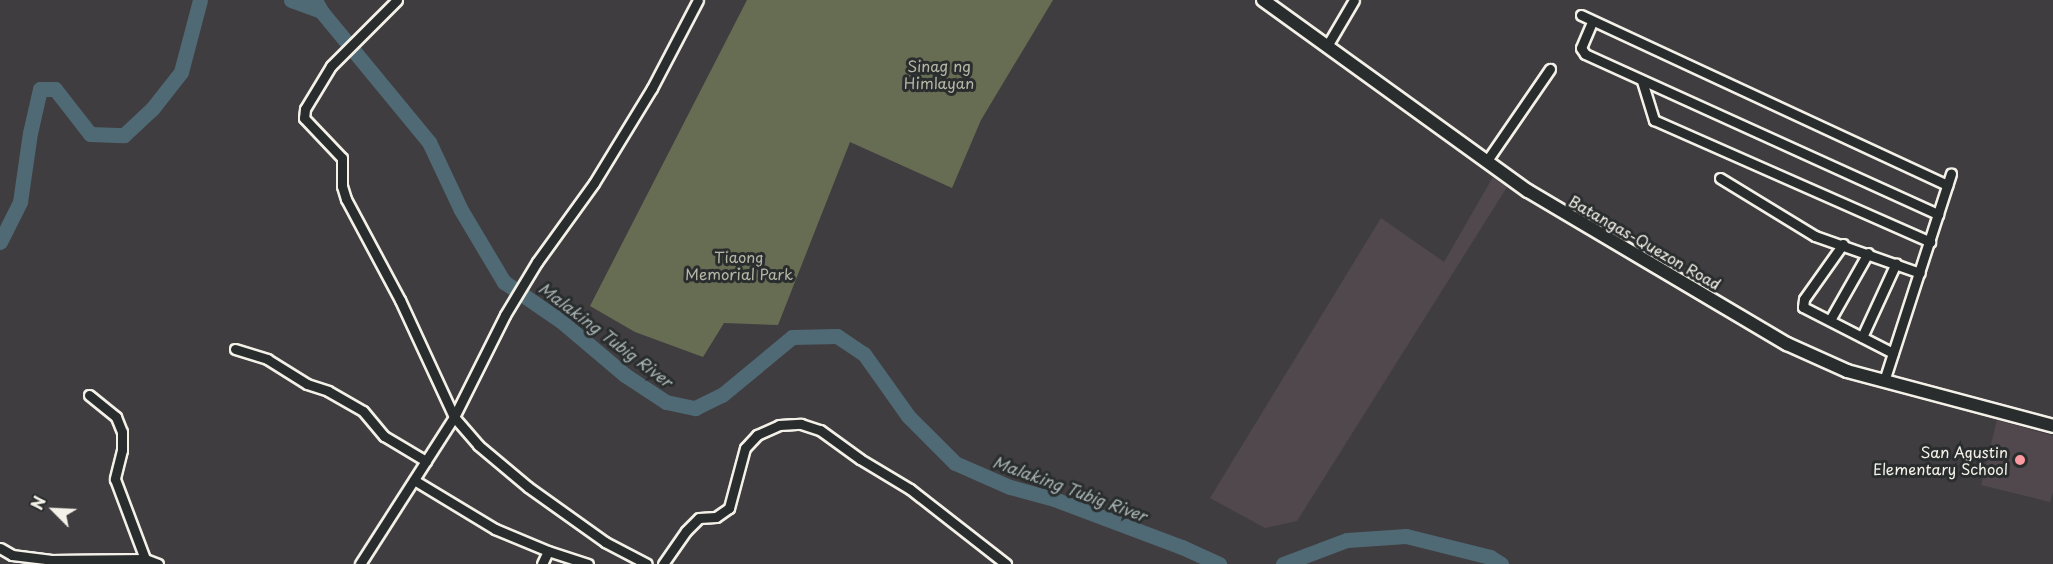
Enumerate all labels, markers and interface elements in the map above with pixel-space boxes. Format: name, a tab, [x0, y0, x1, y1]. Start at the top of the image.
park label: Sinag ng Himlayan	[904, 56, 974, 91]
street label: Batangas-Quezon Road	[1566, 191, 1724, 293]
park label: Tiaong Memorial Park	[685, 247, 793, 282]
water label: Malaking Tubig River	[535, 277, 677, 391]
place label: San Agustin Elementary School	[1873, 442, 2008, 477]
water label: Malaking Tubig River	[990, 451, 1150, 525]
marker: San Agustin Elementary School	[2013, 453, 2027, 467]
north arrow	[24, 480, 84, 540]
text: N	[24, 492, 51, 513]

